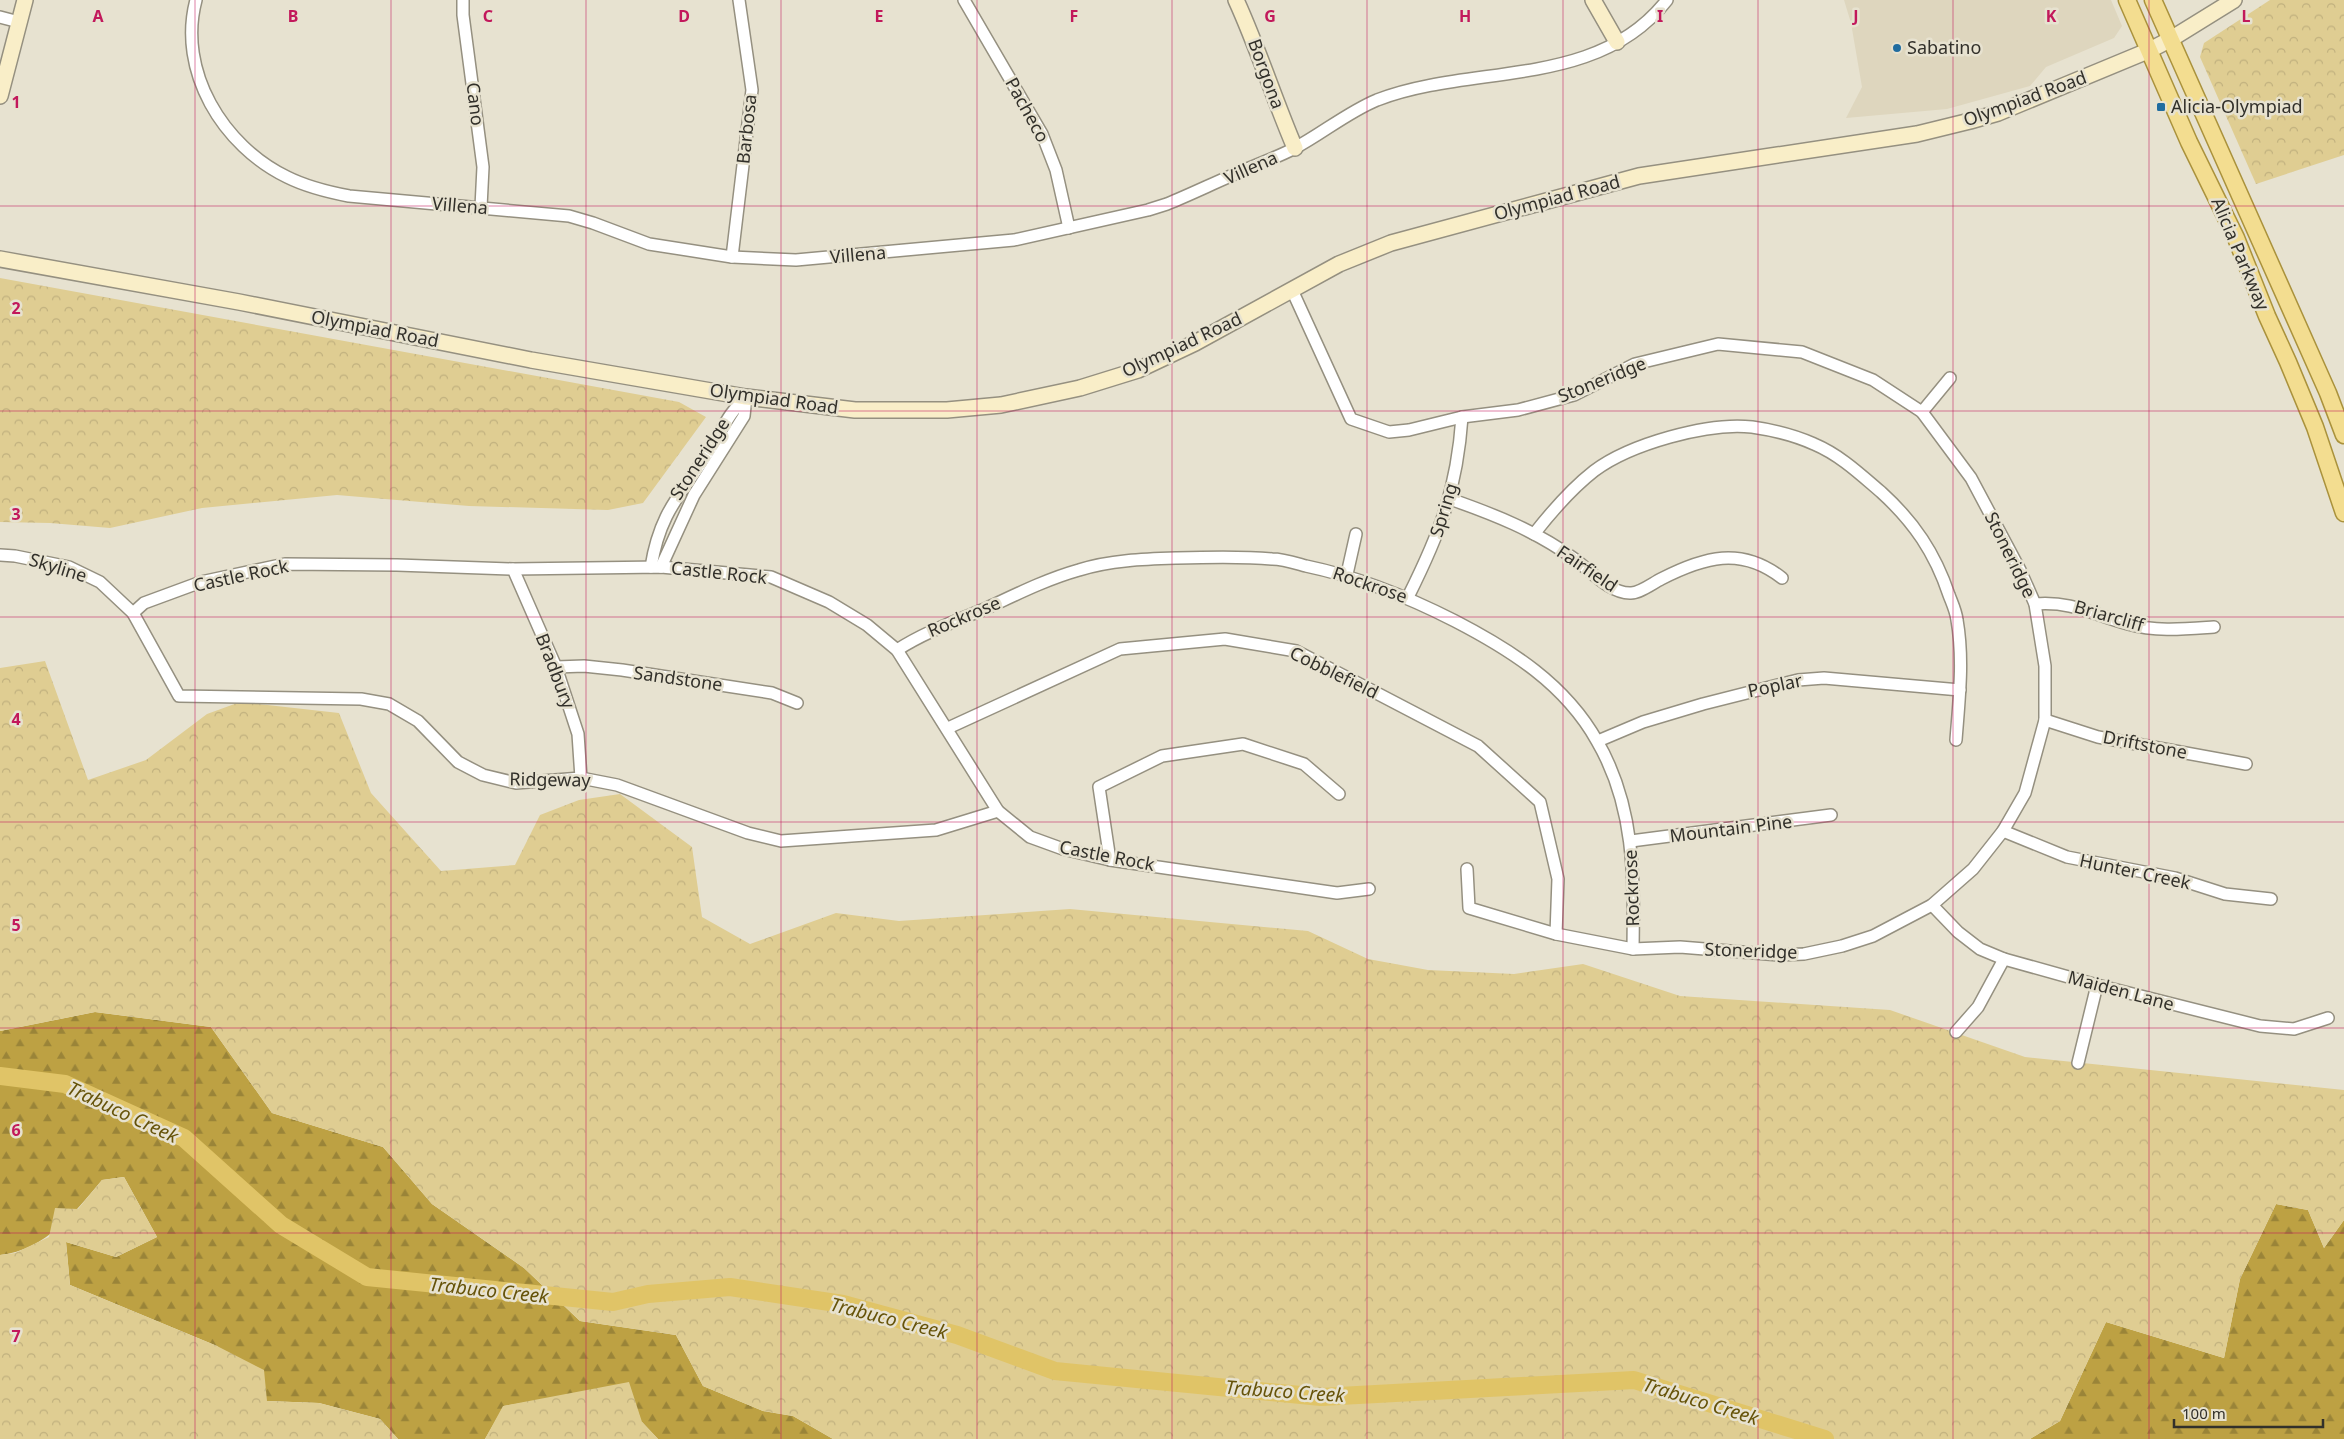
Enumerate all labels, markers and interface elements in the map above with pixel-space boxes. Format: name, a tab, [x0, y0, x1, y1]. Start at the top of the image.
text: A	[92, 5, 104, 27]
text: B	[288, 5, 298, 27]
text: C	[483, 5, 493, 27]
text: D	[678, 5, 690, 27]
text: E	[875, 5, 884, 27]
text: F	[1070, 5, 1078, 27]
text: G	[1264, 5, 1276, 27]
text: H	[1459, 5, 1471, 27]
text: I	[1657, 5, 1663, 27]
text: J	[1851, 5, 1859, 27]
text: K	[2046, 5, 2057, 27]
text: L	[2242, 5, 2251, 27]
street label: Borgona	[1243, 35, 1291, 112]
place label: Sabatino	[1907, 35, 1981, 59]
marker: Sabatino	[1891, 42, 1903, 54]
street label: Olympiad Road	[1960, 65, 2090, 131]
street label: Pacheco	[1000, 73, 1055, 146]
street label: Cano	[461, 81, 491, 127]
text: 1	[11, 91, 21, 113]
street label: Barbosa	[730, 93, 762, 165]
place label: Alicia-Olympiad	[2171, 94, 2303, 118]
marker: Alicia-Olympiad	[2155, 101, 2167, 113]
street label: Villena	[1220, 145, 1281, 189]
street label: Olympiad Road	[1491, 169, 1622, 225]
street label: Villena	[431, 191, 489, 219]
street label: Alicia Parkway	[2206, 194, 2276, 314]
street label: Villena	[829, 240, 887, 268]
text: 2	[11, 297, 21, 319]
street label: Olympiad Road	[309, 304, 441, 352]
street label: Olympiad Road	[1118, 306, 1245, 382]
street label: Stoneridge	[1554, 351, 1649, 408]
street label: Olympiad Road	[708, 377, 840, 419]
street label: Stoneridge	[664, 413, 735, 504]
street label: Spring	[1423, 480, 1463, 540]
text: 3	[11, 503, 21, 525]
street label: Stoneridge	[1980, 508, 2042, 602]
street label: Fairfield	[1553, 539, 1623, 597]
street label: Skyline	[26, 547, 90, 587]
street label: Castle Rock	[191, 553, 291, 597]
street label: Castle Rock	[670, 555, 769, 589]
street label: Rockrose	[1330, 560, 1411, 608]
street label: Rockrose	[923, 590, 1004, 642]
street label: Briarcliff	[2072, 594, 2148, 637]
street label: Bradbury	[531, 630, 582, 712]
street label: Cobblefield	[1286, 640, 1383, 704]
street label: Sandstone	[632, 660, 724, 696]
street label: Poplar	[1745, 667, 1805, 702]
text: 4	[11, 708, 21, 730]
street label: Driftstone	[2101, 724, 2189, 764]
street label: Ridgeway	[509, 766, 592, 792]
street label: Mountain Pine	[1668, 809, 1794, 847]
street label: Castle Rock	[1058, 834, 1157, 876]
street label: Hunter Creek	[2078, 848, 2193, 895]
street label: Rockrose	[1618, 849, 1644, 927]
text: 5	[11, 914, 21, 936]
street label: Stoneridge	[1704, 936, 1798, 964]
street label: Maiden Lane	[2066, 964, 2177, 1016]
water label: Trabuco Creek	[63, 1075, 183, 1149]
text: 6	[11, 1119, 21, 1141]
water label: Trabuco Creek	[428, 1271, 550, 1309]
water label: Trabuco Creek	[828, 1291, 951, 1345]
text: 7	[11, 1325, 21, 1347]
water label: Trabuco Creek	[1640, 1371, 1763, 1431]
water label: Trabuco Creek	[1224, 1374, 1346, 1408]
scale bar	[2174, 1396, 2323, 1428]
text: 100 m	[2182, 1403, 2226, 1423]

